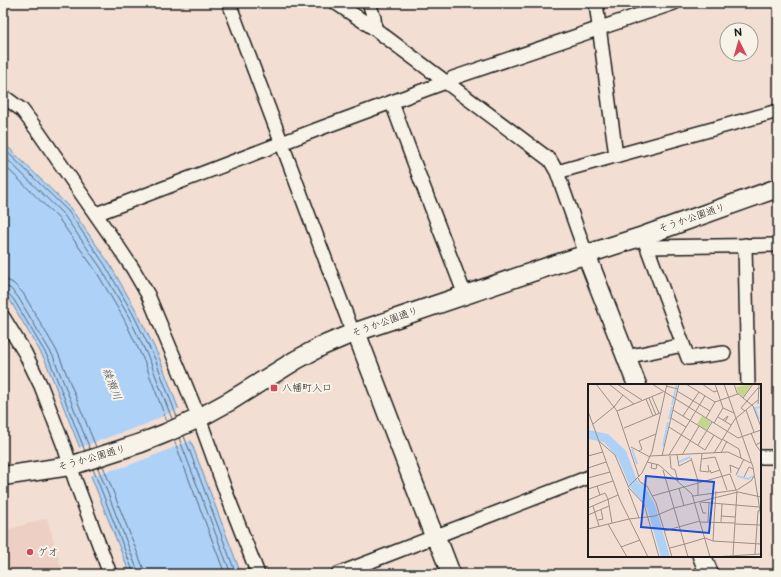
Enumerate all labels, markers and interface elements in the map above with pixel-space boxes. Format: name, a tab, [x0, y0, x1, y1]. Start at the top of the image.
north arrow	[719, 22, 759, 62]
text: N	[733, 26, 743, 39]
street label: そうか公園通り	[657, 201, 727, 235]
street label: そうか公園通り	[350, 304, 420, 340]
water label: 綾瀬川	[100, 366, 124, 402]
place label: 八幡町入口	[282, 382, 332, 394]
marker: 八幡町入口	[269, 383, 279, 393]
inset map	[588, 384, 761, 557]
street label: そうか公園通り	[57, 443, 127, 473]
place label: ゲオ	[38, 546, 58, 558]
marker: ゲオ	[25, 547, 35, 557]

